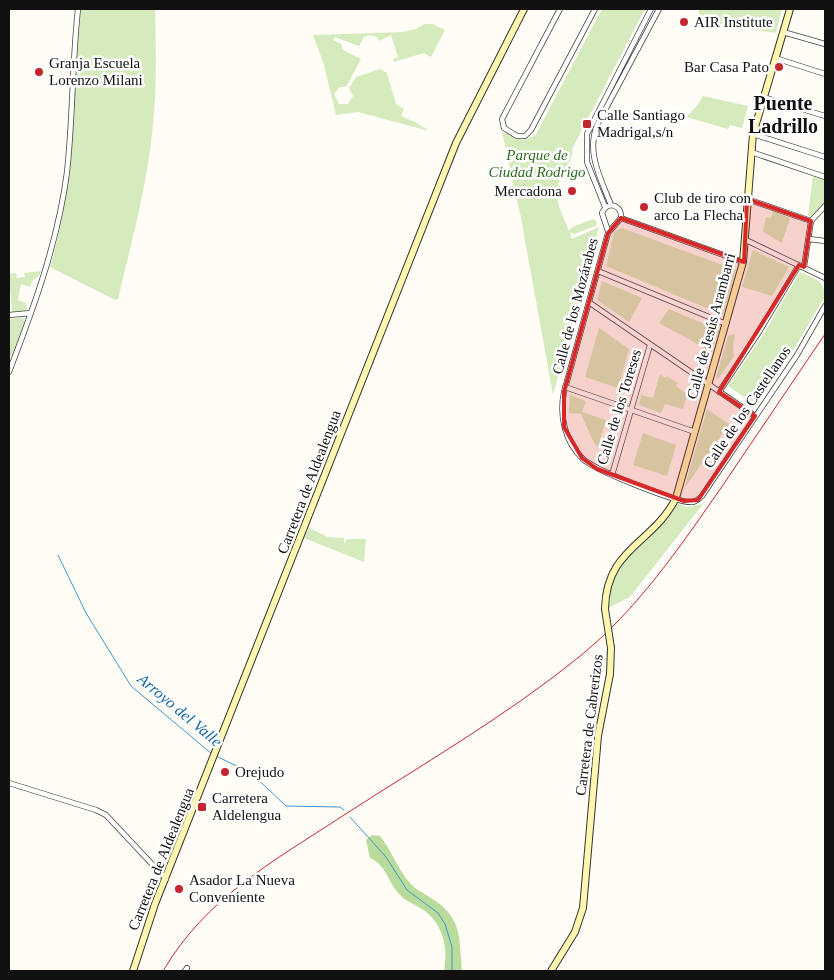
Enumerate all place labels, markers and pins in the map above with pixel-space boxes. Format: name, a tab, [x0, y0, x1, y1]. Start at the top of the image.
place label: AIR Institute	[694, 14, 773, 30]
marker: AIR Institute	[678, 16, 690, 28]
place label: Granja Escuela Lorenzo Milani	[49, 55, 143, 88]
place label: Bar Casa Pato	[684, 59, 769, 75]
marker: Bar Casa Pato	[773, 61, 785, 73]
marker: Granja Escuela Lorenzo Milani	[33, 66, 45, 78]
place label: Calle Santiago Madrigal,s/n	[597, 107, 685, 140]
marker: Calle Santiago Madrigal,s/n	[581, 118, 593, 130]
place label: Mercadona	[495, 183, 562, 199]
marker: Mercadona	[566, 185, 578, 197]
place label: Club de tiro con arco La Flecha	[654, 190, 752, 223]
marker: Club de tiro con arco La Flecha	[638, 201, 650, 213]
place label: Orejudo	[235, 764, 284, 780]
marker: Orejudo	[219, 766, 231, 778]
place label: Carretera Aldelengua	[212, 790, 281, 823]
marker: Carretera Aldelengua	[196, 801, 208, 813]
place label: Asador La Nueva Conveniente	[189, 872, 295, 905]
marker: Asador La Nueva Conveniente	[173, 883, 185, 895]

